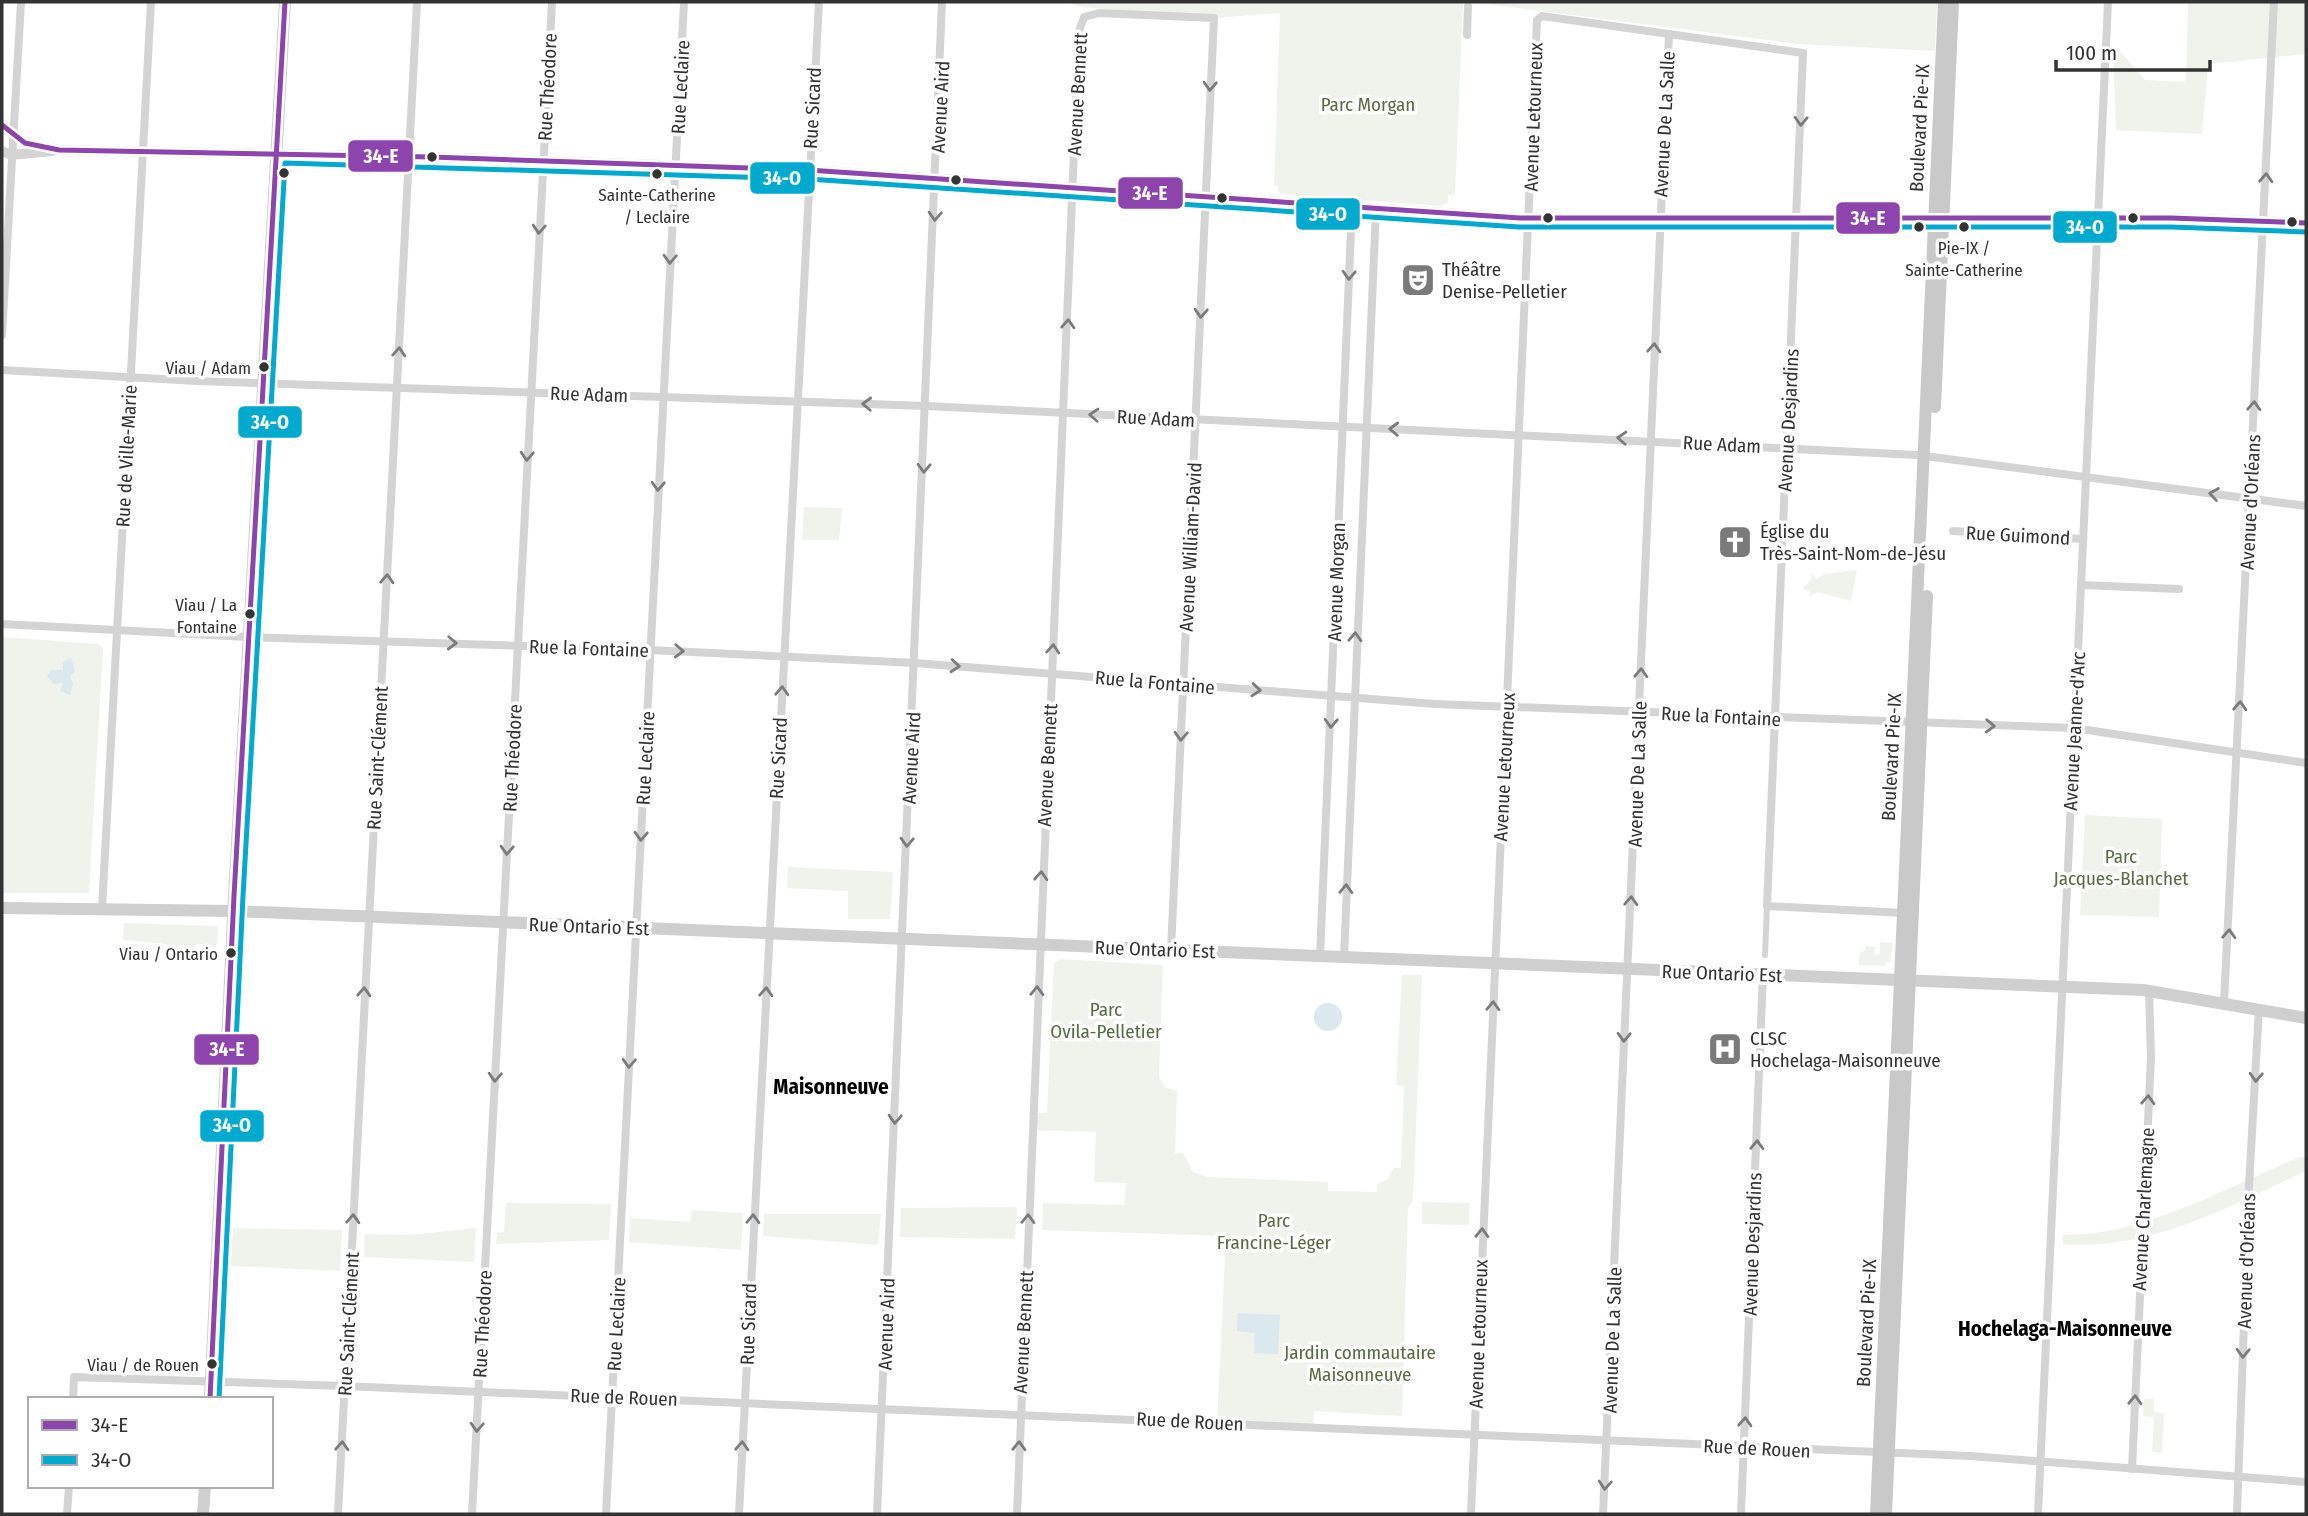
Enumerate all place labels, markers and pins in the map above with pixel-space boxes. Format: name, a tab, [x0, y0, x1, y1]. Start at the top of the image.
unlabelled marker	[425, 150, 439, 164]
unlabelled marker	[277, 166, 291, 180]
marker: Sainte-Catherine / Leclaire	[650, 167, 664, 181]
unlabelled marker	[949, 173, 963, 187]
place label: Sainte-Catherine / Leclaire	[598, 185, 716, 228]
unlabelled marker	[1215, 191, 1229, 205]
unlabelled marker	[1541, 211, 1555, 225]
unlabelled marker	[2126, 211, 2140, 225]
unlabelled marker	[2285, 215, 2299, 229]
unlabelled marker	[1912, 220, 1926, 234]
marker: Pie-IX / Sainte-Catherine	[1957, 220, 1971, 234]
place label: Pie-IX / Sainte-Catherine	[1905, 238, 2023, 281]
place label: Théâtre Denise-Pelletier	[1442, 258, 1567, 303]
theatre icon: Théâtre Denise-Pelletier	[1399, 261, 1437, 299]
place label: Viau / Adam	[165, 358, 251, 379]
marker: Viau / Adam	[257, 360, 271, 374]
place label: Église du Très-Saint-Nom-de-Jésu	[1760, 520, 1946, 565]
church icon: Église du Très-Saint-Nom-de-Jésu	[1716, 523, 1754, 561]
place label: Viau / La Fontaine	[175, 595, 237, 638]
marker: Viau / La Fontaine	[243, 607, 257, 621]
place label: Viau / Ontario	[119, 944, 218, 965]
marker: Viau / Ontario	[224, 946, 238, 960]
place label: CLSC Hochelaga-Maisonneuve	[1750, 1027, 1941, 1072]
hospital icon: CLSC Hochelaga-Maisonneuve	[1706, 1030, 1744, 1068]
place label: Viau / de Rouen	[87, 1355, 199, 1376]
marker: Viau / de Rouen	[205, 1357, 219, 1371]

